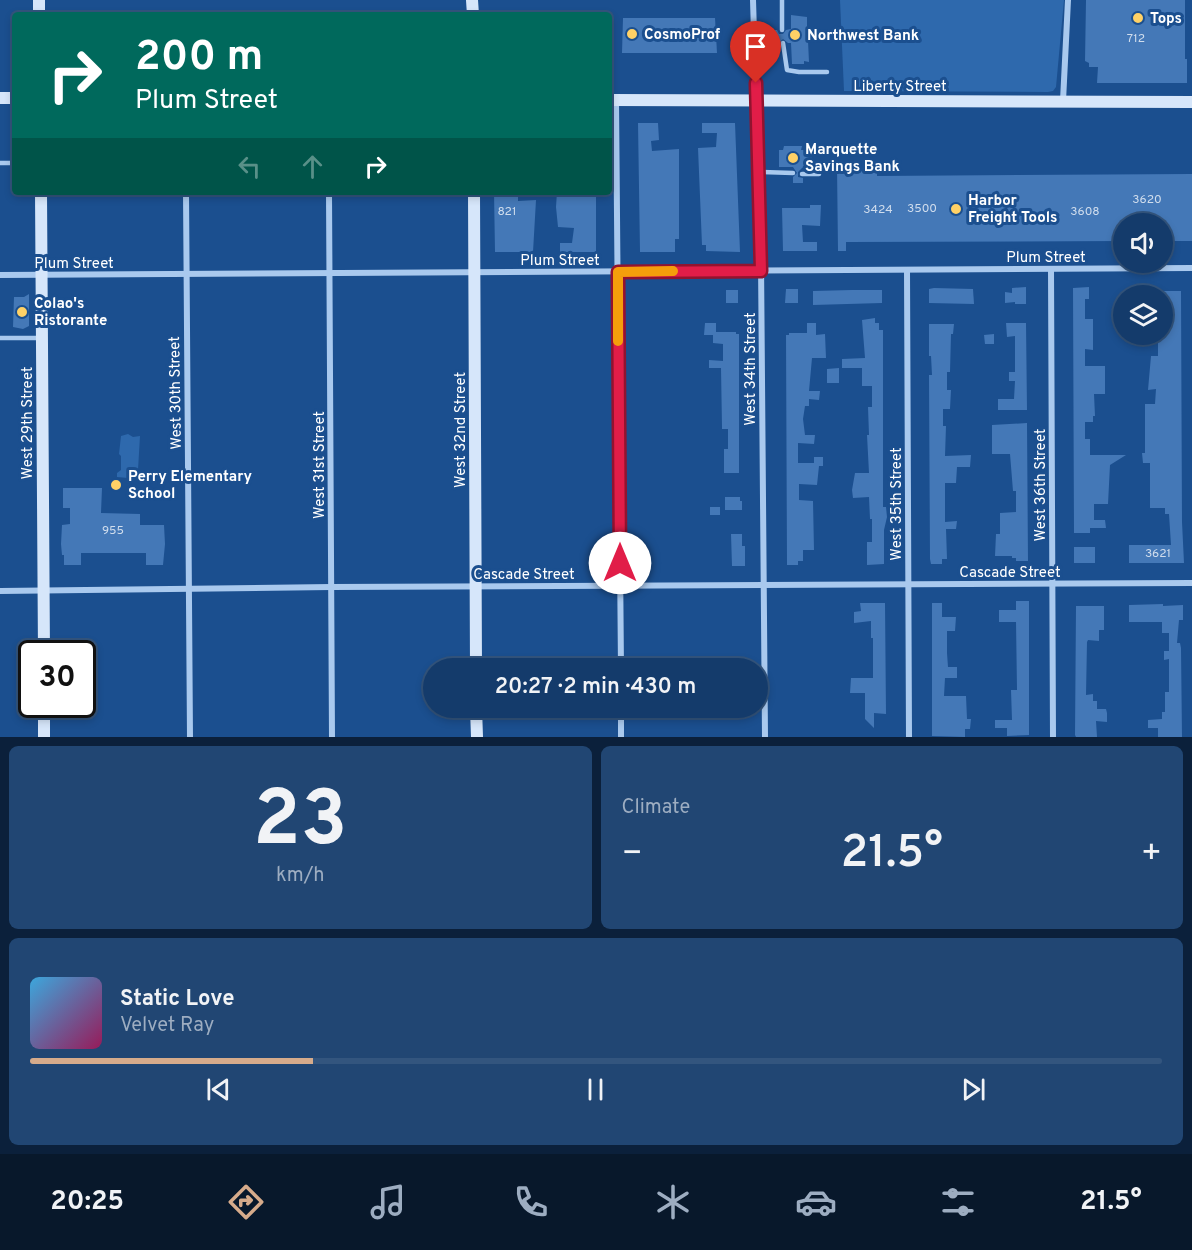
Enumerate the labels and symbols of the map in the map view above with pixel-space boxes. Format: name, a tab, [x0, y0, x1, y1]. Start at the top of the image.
place label: Tops	[1150, 10, 1182, 29]
marker: Tops	[1131, 11, 1145, 25]
pin	[730, 21, 781, 83]
place label: CosmoProf	[644, 26, 721, 45]
marker: CosmoProf	[625, 27, 639, 41]
place label: Northwest Bank	[807, 27, 919, 46]
marker: Northwest Bank	[788, 28, 802, 42]
house number: 712	[1127, 31, 1145, 47]
street label: Liberty Street	[853, 78, 947, 97]
place label: Marquette Savings Bank	[805, 141, 900, 177]
marker: Marquette Savings Bank	[786, 151, 800, 165]
place label: Harbor Freight Tools	[968, 192, 1057, 228]
house number: 3620	[1132, 192, 1162, 208]
house number: 3500	[907, 201, 937, 217]
house number: 3424	[863, 202, 893, 218]
marker: Harbor Freight Tools	[949, 202, 963, 216]
house number: 821	[498, 204, 516, 220]
house number: 3608	[1070, 204, 1100, 220]
street label: Plum Street	[1006, 249, 1086, 268]
street label: Plum Street	[520, 252, 600, 271]
street label: Plum Street	[34, 255, 114, 274]
place label: Colao's Ristorante	[34, 295, 107, 331]
marker: Colao's Ristorante	[15, 305, 29, 319]
street label: West 34th Street	[742, 312, 761, 426]
street label: West 30th Street	[166, 336, 187, 450]
street label: West 29th Street	[19, 366, 38, 480]
street label: West 32nd Street	[452, 372, 471, 488]
street label: West 31st Street	[311, 411, 330, 519]
street label: West 36th Street	[1032, 429, 1051, 541]
street label: West 35th Street	[888, 447, 907, 561]
place label: Perry Elementary School	[128, 468, 253, 504]
marker: Perry Elementary School	[109, 478, 123, 492]
house number: 955	[102, 523, 124, 539]
position arrow	[588, 531, 652, 595]
house number: 3621	[1145, 546, 1171, 562]
street label: Cascade Street	[959, 564, 1061, 583]
street label: Cascade Street	[473, 566, 575, 585]
speed limit sign: 30	[18, 640, 96, 718]

